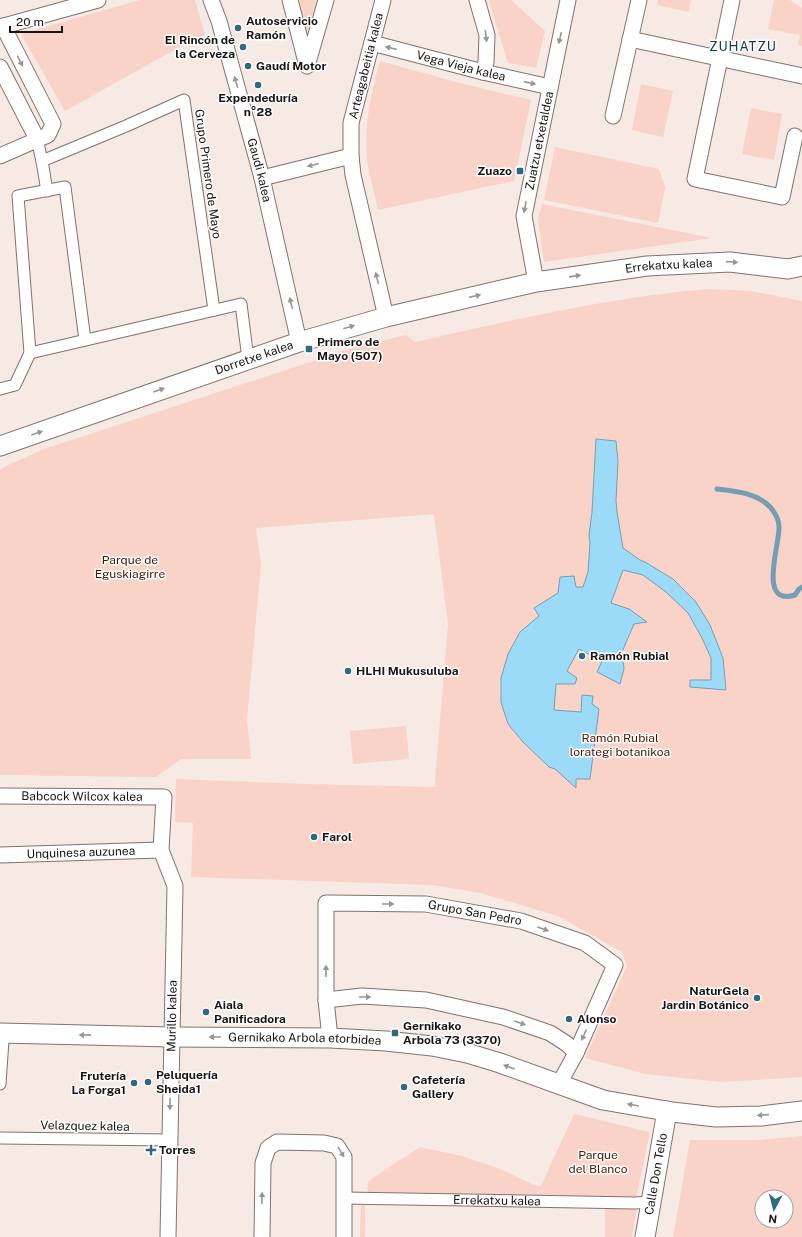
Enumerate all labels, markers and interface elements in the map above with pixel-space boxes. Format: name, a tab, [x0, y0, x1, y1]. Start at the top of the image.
scale bar	[10, 8, 62, 34]
street label: Arteagabeitia kalea	[346, 12, 386, 120]
place label: Autoservicio Ramón	[246, 14, 318, 42]
text: 20 m	[16, 15, 44, 29]
marker: Autoservicio Ramón	[233, 23, 243, 33]
one-way arrow	[483, 30, 489, 42]
one-way arrow	[556, 32, 562, 44]
place label: El Rincón de la Cerveza	[165, 33, 235, 61]
district label: ZUHATZU	[709, 39, 777, 54]
marker: El Rincón de la Cerveza	[238, 42, 248, 52]
one-way arrow	[385, 45, 397, 51]
street label: Vega Vieja kalea	[415, 48, 507, 84]
one-way arrow	[17, 55, 24, 67]
place label: Gaudí Motor	[256, 59, 327, 73]
marker: Gaudí Motor	[243, 61, 253, 71]
one-way arrow	[233, 76, 239, 88]
marker: Expendeduría n°28	[253, 80, 263, 90]
one-way arrow	[524, 80, 536, 86]
street label: Zuatzu etxetaldea	[522, 90, 556, 191]
place label: Expendeduría n°28	[218, 91, 298, 119]
street label: Grupo Primero de Mayo	[192, 108, 224, 240]
street label: Gaudi kalea	[244, 137, 274, 203]
one-way arrow	[307, 163, 319, 169]
place label: Zuazo	[477, 164, 512, 178]
marker: Zuazo	[515, 166, 525, 176]
one-way arrow	[522, 201, 528, 213]
street label: Errekatxu kalea	[624, 256, 713, 276]
one-way arrow	[726, 259, 738, 266]
one-way arrow	[374, 272, 380, 285]
one-way arrow	[569, 273, 581, 279]
one-way arrow	[469, 293, 482, 299]
one-way arrow	[287, 297, 293, 310]
one-way arrow	[343, 324, 355, 330]
place label: Primero de Mayo (507)	[317, 335, 382, 363]
street label: Dorretxe kalea	[213, 338, 295, 378]
marker: Primero de Mayo (507)	[304, 344, 314, 354]
one-way arrow	[154, 387, 166, 393]
one-way arrow	[31, 430, 43, 436]
park label: Parque de Eguskiagirre	[95, 553, 165, 581]
place label: Ramón Rubial	[590, 649, 669, 663]
marker: Ramón Rubial	[577, 651, 587, 661]
place label: HLHI Mukusuluba	[356, 664, 459, 678]
marker: HLHI Mukusuluba	[343, 666, 353, 676]
park label: Ramón Rubial lorategi botanikoa	[570, 731, 670, 759]
street label: Babcock Wilcox kalea	[21, 789, 143, 804]
place label: Farol	[322, 830, 352, 844]
marker: Farol	[309, 832, 319, 842]
street label: Unquinesa auzunea	[26, 844, 135, 861]
street label: Grupo San Pedro	[427, 898, 523, 928]
one-way arrow	[382, 901, 395, 907]
one-way arrow	[538, 926, 550, 932]
one-way arrow	[323, 964, 329, 977]
street label: Murillo kalea	[164, 980, 180, 1052]
place label: NaturGela Jardin Botánico	[661, 984, 749, 1012]
marker: NaturGela Jardin Botánico	[752, 993, 762, 1003]
one-way arrow	[359, 994, 372, 1000]
place label: Aiala Panificadora	[214, 998, 286, 1026]
marker: Aiala Panificadora	[201, 1007, 211, 1017]
place label: Alonso	[577, 1012, 617, 1026]
marker: Alonso	[564, 1014, 574, 1024]
place label: Gernikako Arbola 73 (3370)	[403, 1019, 501, 1047]
one-way arrow	[514, 1020, 526, 1026]
marker: Gernikako Arbola 73 (3370)	[390, 1028, 400, 1038]
street label: Gernikako Arbola etorbidea	[228, 1030, 382, 1048]
one-way arrow	[581, 1030, 587, 1041]
one-way arrow	[78, 1032, 91, 1038]
one-way arrow	[208, 1034, 221, 1040]
one-way arrow	[503, 1063, 515, 1069]
place label: Peluquería Sheida1	[156, 1068, 218, 1096]
place label: Frutería La Forga1	[71, 1069, 126, 1097]
place label: Cafetería Gallery	[412, 1073, 465, 1101]
marker: Peluquería Sheida1	[143, 1077, 153, 1087]
marker: Frutería La Forga1	[129, 1078, 139, 1088]
marker: Cafetería Gallery	[399, 1082, 409, 1092]
one-way arrow	[167, 1098, 173, 1111]
one-way arrow	[627, 1102, 639, 1108]
one-way arrow	[757, 1112, 769, 1119]
street label: Velazquez kalea	[40, 1118, 130, 1134]
street label: Calle Don Tello	[642, 1132, 670, 1216]
place label: Torres	[159, 1143, 195, 1157]
marker: Torres	[146, 1145, 156, 1155]
one-way arrow	[337, 1146, 344, 1158]
park label: Parque del Blanco	[569, 1148, 628, 1176]
north arrow	[754, 1189, 794, 1229]
one-way arrow	[259, 1192, 266, 1204]
street label: Errekatxu kalea	[453, 1193, 541, 1208]
text: N	[768, 1212, 778, 1225]

